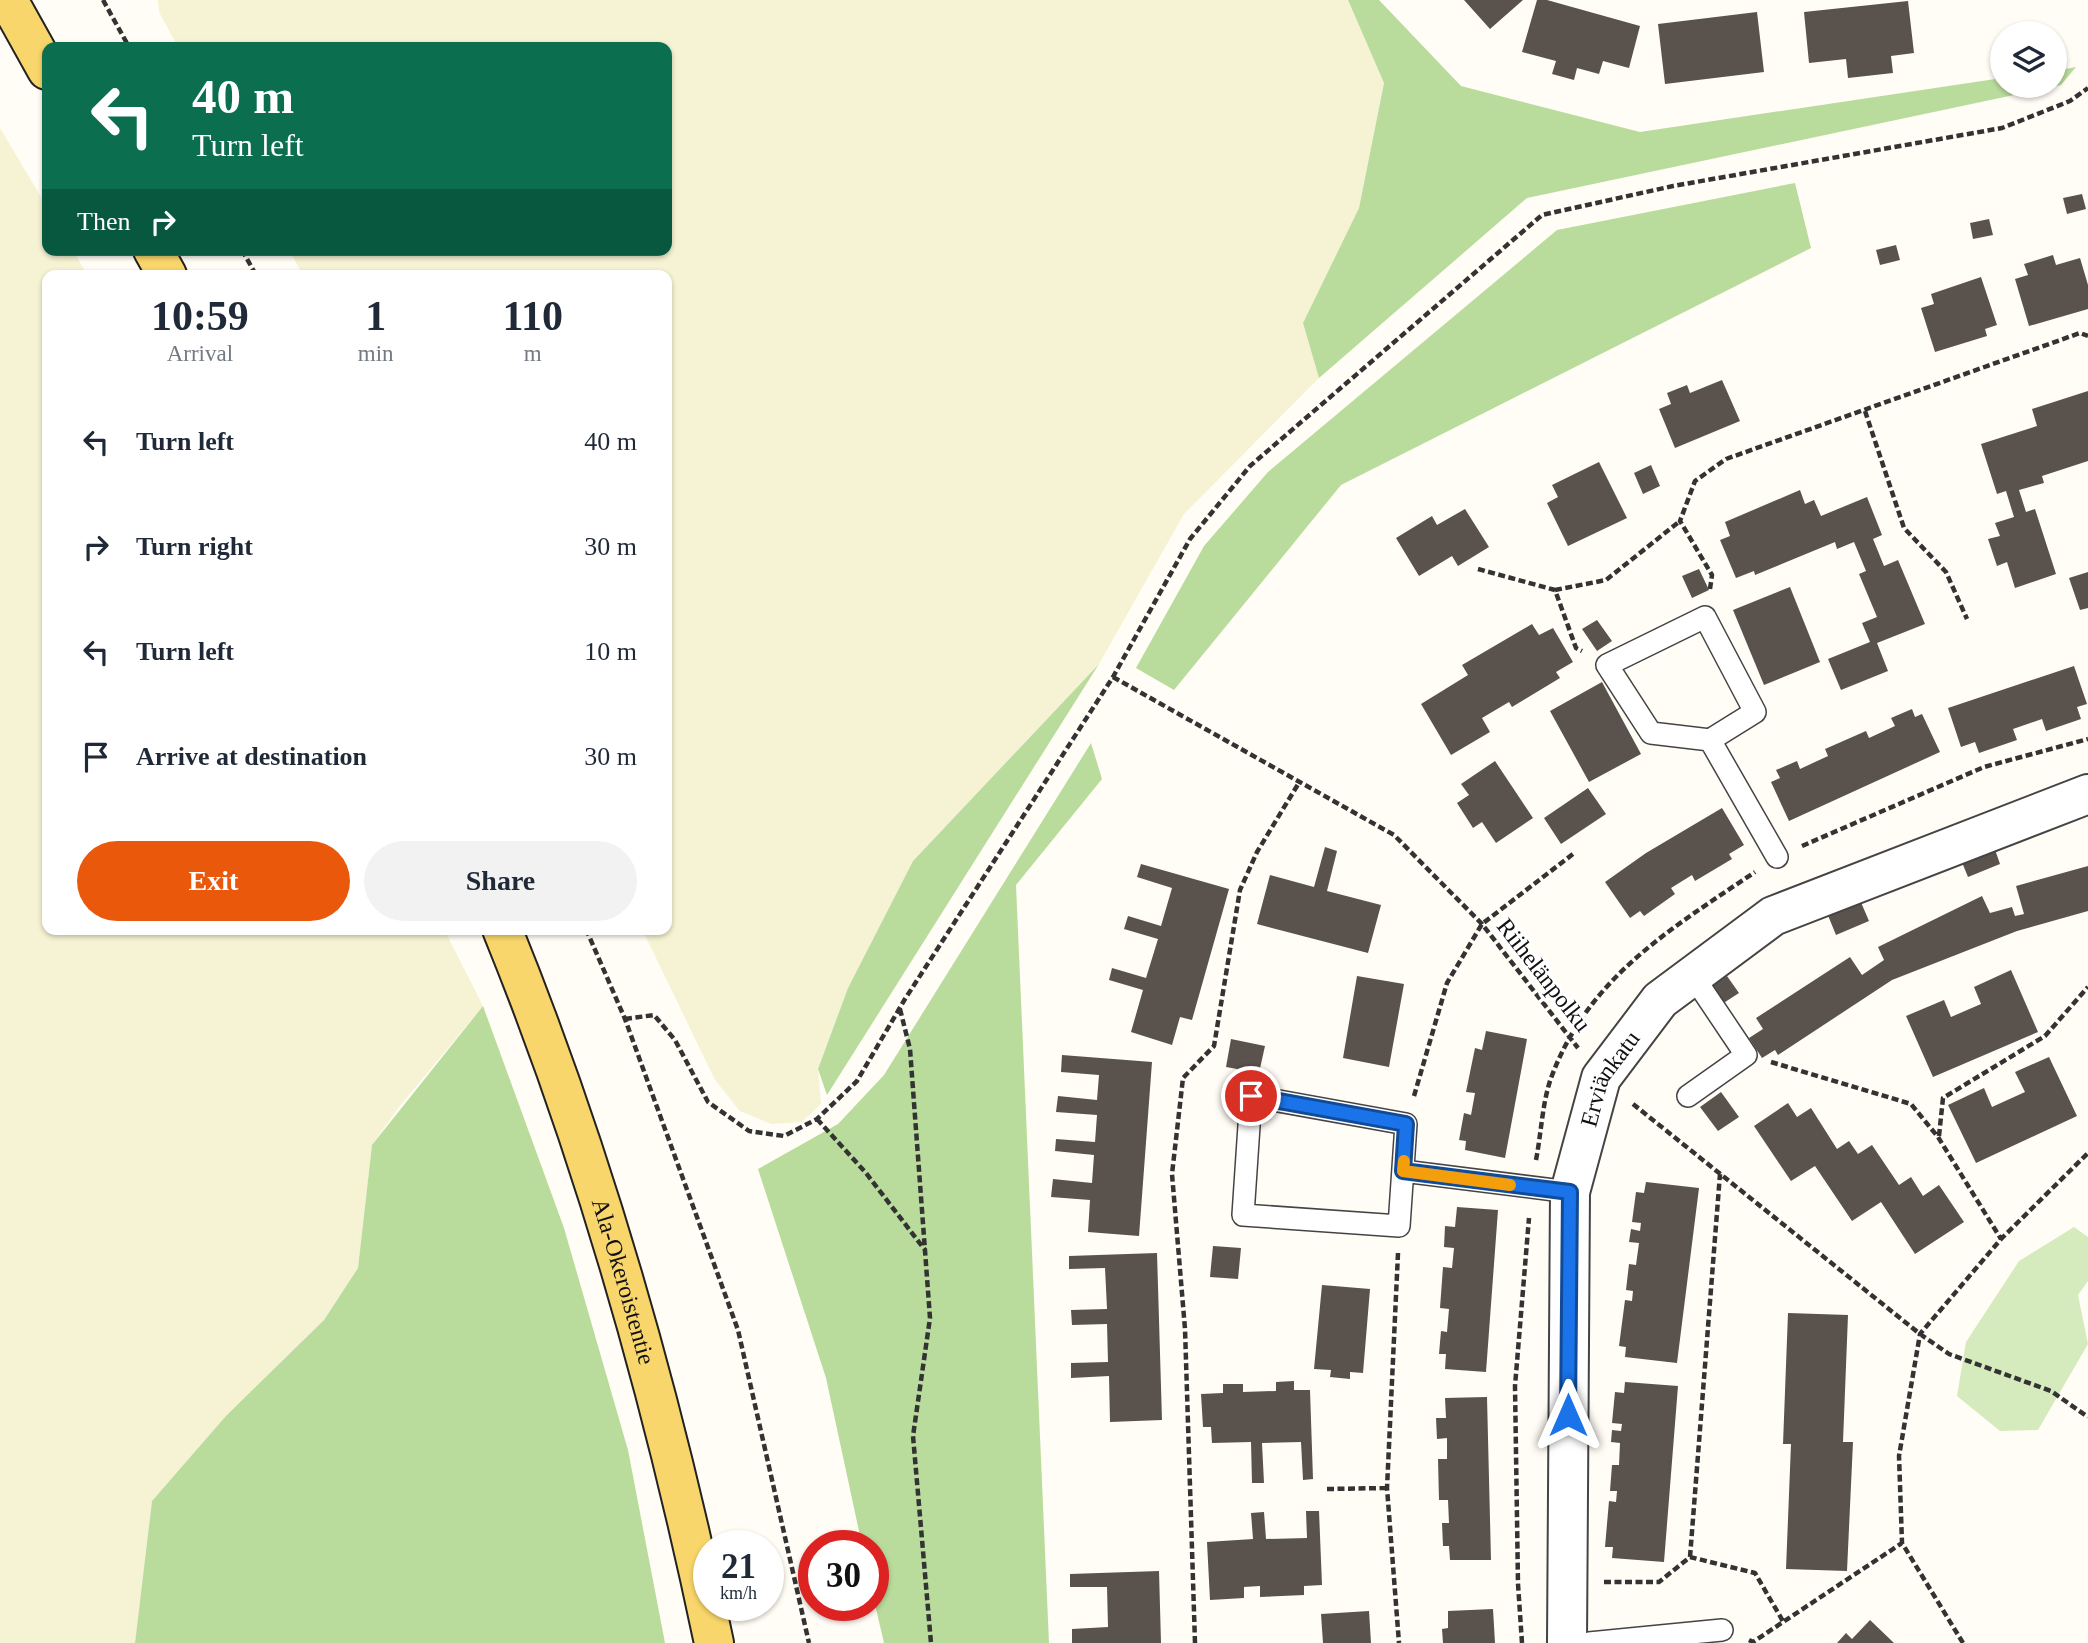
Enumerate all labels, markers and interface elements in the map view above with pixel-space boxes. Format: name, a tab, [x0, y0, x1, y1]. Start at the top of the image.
map controls	[1990, 21, 2067, 98]
button: layers	[1990, 21, 2067, 98]
text: 40 m	[192, 69, 294, 124]
icon: left	[77, 70, 168, 161]
text: Turn left	[192, 127, 304, 163]
icon: right	[144, 203, 182, 241]
text: Then	[77, 207, 130, 236]
text: 10:59	[151, 293, 249, 339]
text: 1	[365, 293, 386, 339]
text: 110	[502, 293, 563, 339]
text: Arrival	[167, 341, 233, 366]
text: min	[358, 341, 394, 366]
text: m	[524, 341, 542, 366]
icon: left	[77, 423, 115, 461]
text: Turn left	[136, 427, 234, 456]
text: 40 m	[584, 427, 637, 456]
icon: right	[77, 528, 115, 566]
text: Turn right	[136, 532, 253, 561]
text: 30 m	[584, 532, 637, 561]
icon: left	[77, 633, 115, 671]
text: Turn left	[136, 637, 234, 666]
text: 10 m	[584, 637, 637, 666]
icon: arrive	[77, 738, 115, 776]
text: Arrive at destination	[136, 742, 367, 771]
text: 30 m	[584, 742, 637, 771]
button: Exit	[77, 841, 350, 921]
button: Share	[364, 841, 637, 921]
street label: Riihelänpolku	[1492, 913, 1596, 1037]
street label: Erviänkatu	[1575, 1026, 1645, 1129]
pin	[1221, 1066, 1281, 1126]
icon: arrive	[1232, 1077, 1270, 1115]
street label: Ala-Okeroistentie	[587, 1195, 660, 1367]
position arrow	[1531, 1378, 1605, 1452]
speed limit sign: 30	[798, 1530, 889, 1621]
text: 21	[721, 1547, 756, 1586]
text: km/h	[720, 1583, 757, 1603]

